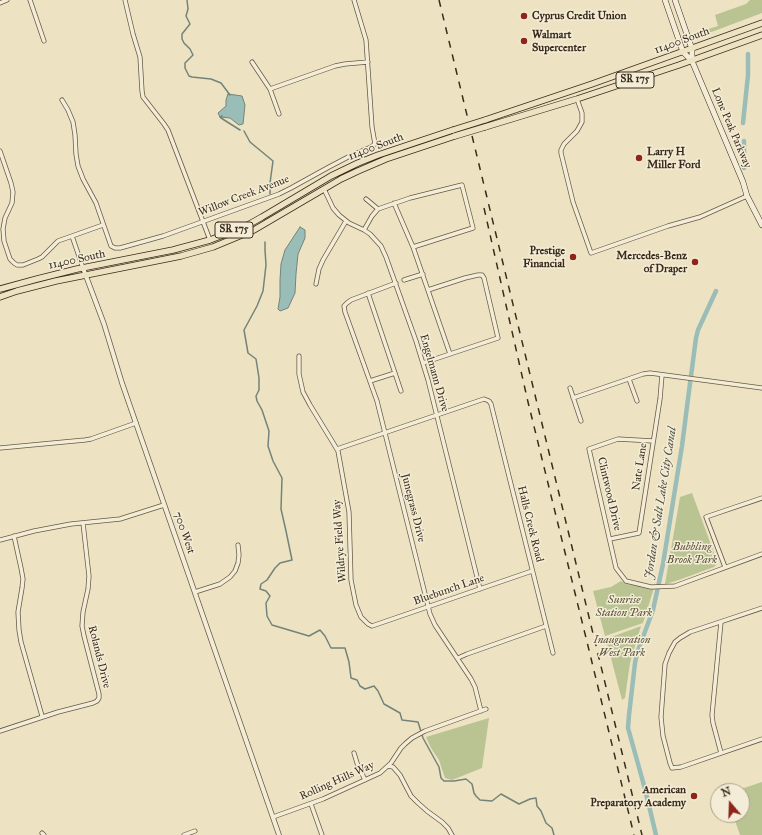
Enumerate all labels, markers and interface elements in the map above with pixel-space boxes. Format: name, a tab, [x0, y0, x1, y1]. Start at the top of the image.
place label: Cyprus Credit Union	[532, 9, 626, 23]
marker: Cyprus Credit Union	[519, 11, 529, 21]
street label: 11400 South	[653, 25, 711, 57]
place label: Walmart Supercenter	[532, 28, 586, 54]
marker: Walmart Supercenter	[519, 36, 529, 46]
road number: SR 175	[616, 72, 654, 88]
street label: Lone Peak Parkway	[708, 86, 754, 170]
street label: 11400 South	[347, 130, 405, 164]
place label: Larry H Miller Ford	[647, 145, 700, 171]
marker: Larry H Miller Ford	[634, 153, 644, 163]
street label: Willow Creek Avenue	[197, 173, 291, 219]
road number: SR 175	[215, 222, 253, 238]
place label: Prestige Financial	[523, 244, 565, 270]
street label: 11400 South	[47, 248, 107, 272]
place label: Mercedes-Benz of Draper	[616, 249, 687, 275]
marker: Prestige Financial	[568, 252, 578, 262]
marker: Mercedes-Benz of Draper	[690, 257, 700, 267]
street label: Engelmann Drive	[417, 333, 451, 413]
water label: Jordan & Salt Lake City Canal	[642, 426, 680, 580]
street label: Nate Lane	[630, 442, 650, 492]
street label: Clintwood Drive	[594, 456, 624, 532]
street label: Junegrass Drive	[398, 472, 428, 544]
street label: Halls Creek Road	[514, 485, 546, 563]
street label: Wildrye Field Way	[331, 499, 349, 583]
street label: 700 West	[171, 510, 197, 556]
park label: Bubbling Brook Park	[667, 540, 717, 566]
street label: Bluebunch Lane	[412, 572, 486, 608]
park label: Sunrise Station Park	[596, 593, 652, 619]
street label: Rolands Drive	[85, 624, 113, 690]
park label: Inauguration West Park	[594, 633, 650, 659]
street label: Rolling Hills Way	[298, 759, 376, 803]
place label: American Preparatory Academy	[590, 783, 686, 809]
north arrow	[710, 783, 750, 823]
text: N	[720, 784, 733, 800]
marker: American Preparatory Academy	[689, 791, 699, 801]

